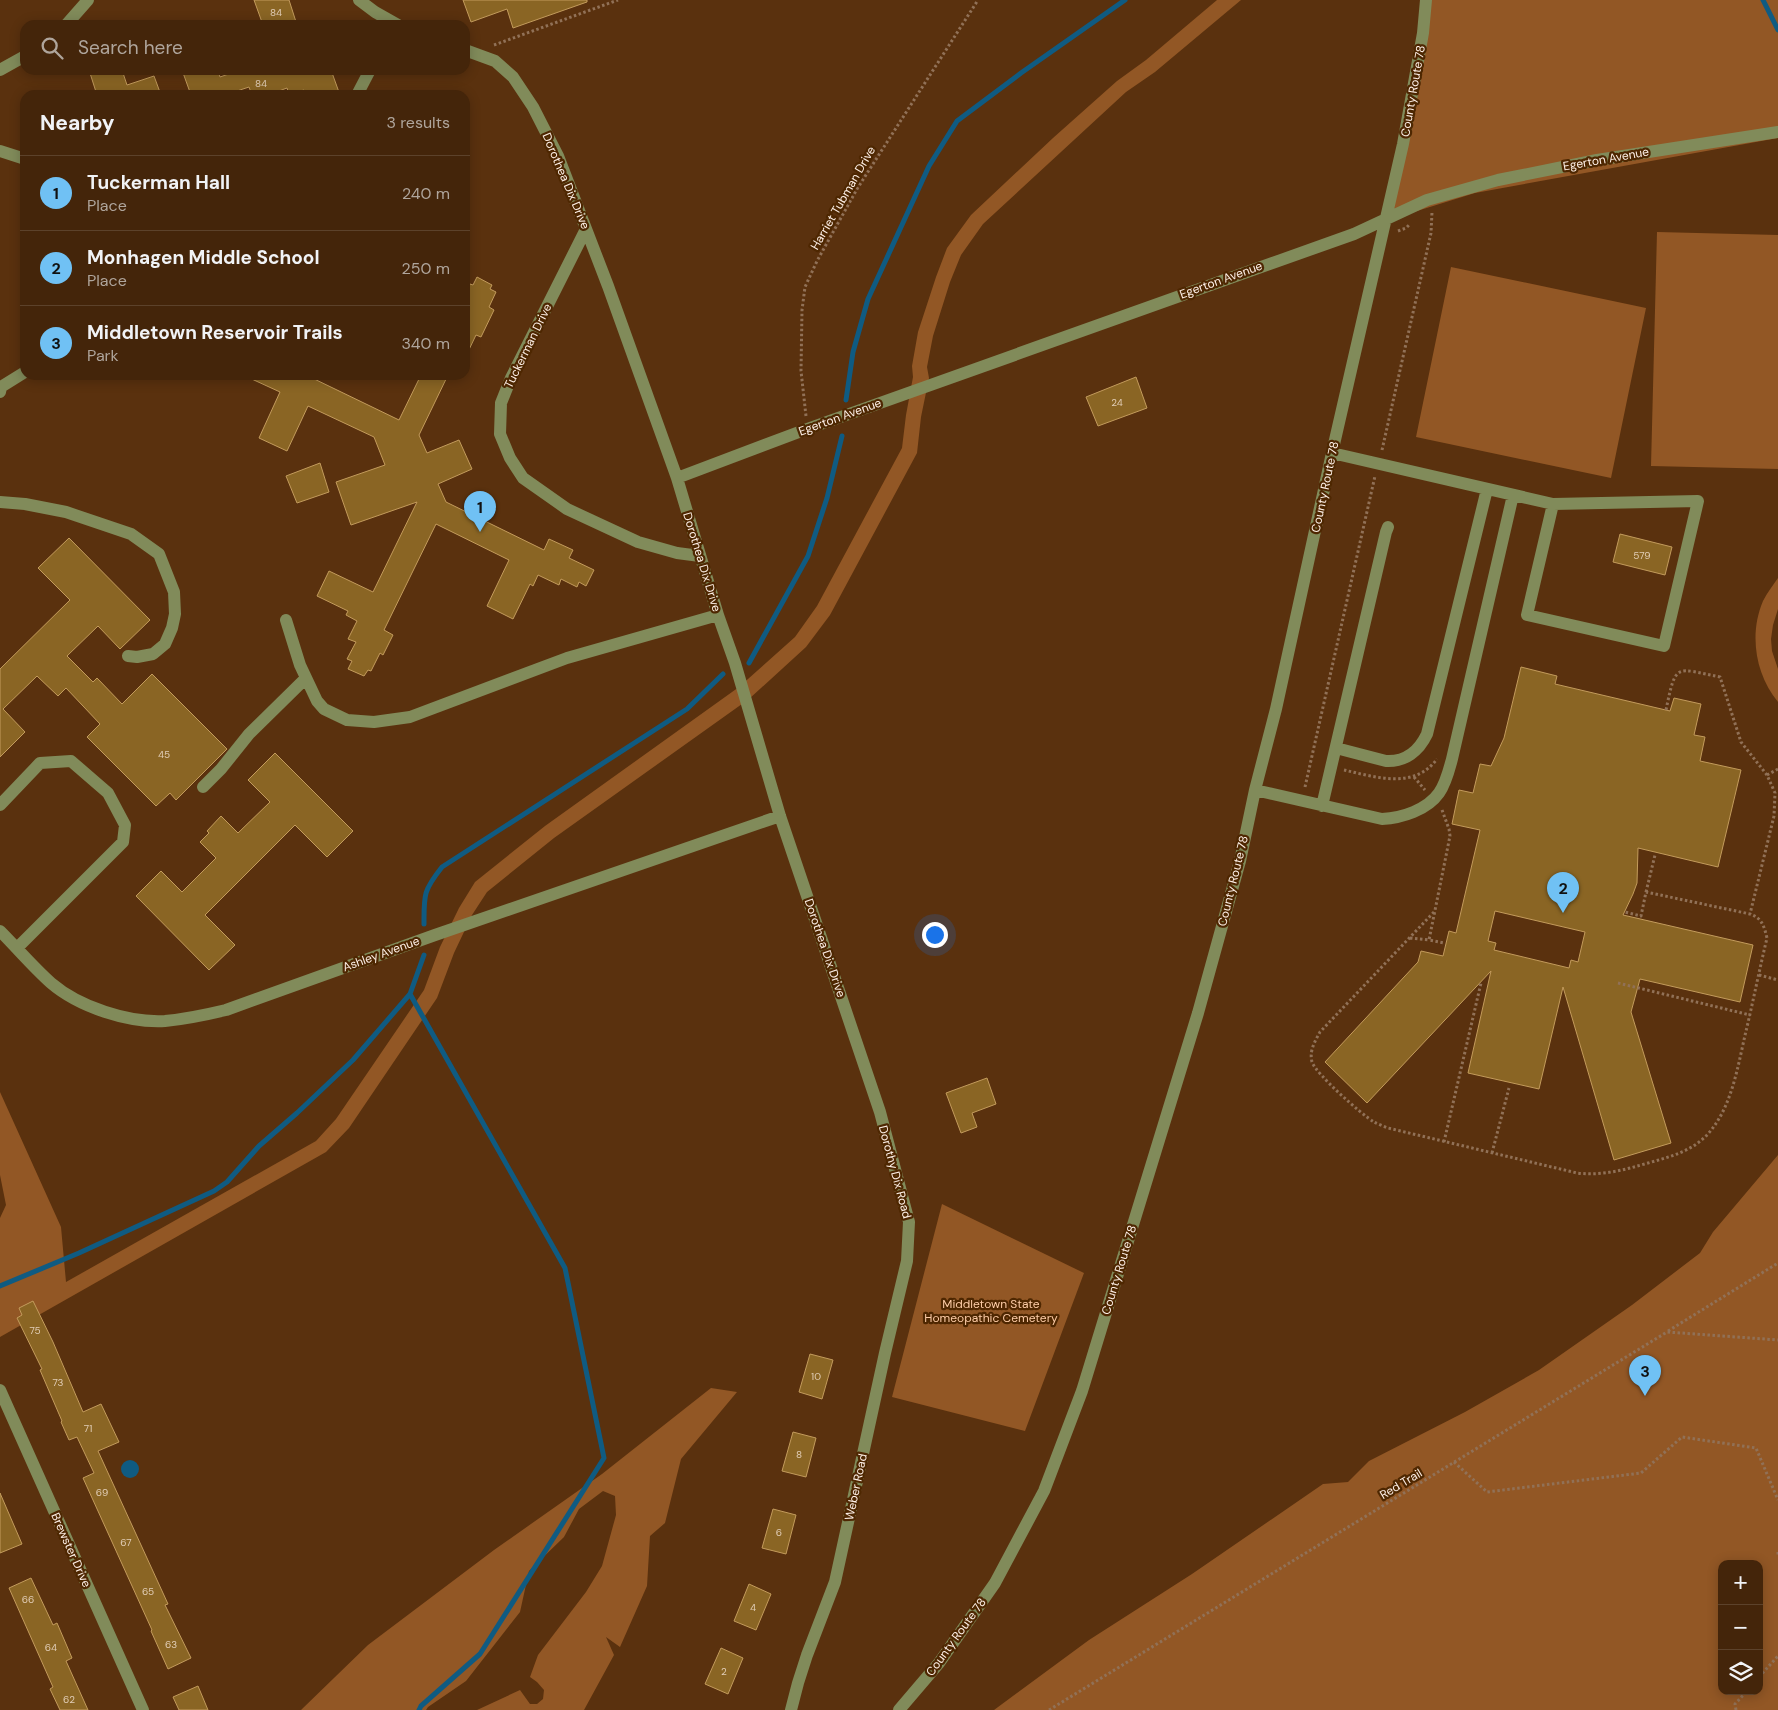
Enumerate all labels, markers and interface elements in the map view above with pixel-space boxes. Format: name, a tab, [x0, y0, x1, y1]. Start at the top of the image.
house number: 84	[270, 6, 282, 19]
search box	[20, 20, 470, 75]
icon: search	[38, 34, 66, 62]
text: Search here	[78, 35, 183, 60]
street label: County Route 78	[1397, 44, 1429, 138]
house number: 84	[255, 77, 267, 90]
text: Nearby	[40, 109, 114, 137]
text: 3 results	[387, 112, 450, 133]
street label: Dorothea Dix Drive	[538, 130, 594, 232]
street label: Harriet Tubman Drive	[807, 143, 879, 253]
street label: Egerton Avenue	[1562, 144, 1650, 174]
text: Tuckerman Hall	[87, 170, 230, 195]
text: 1	[53, 183, 59, 204]
text: 240 m	[402, 183, 450, 204]
text: Place	[87, 195, 127, 216]
text: Monhagen Middle School	[87, 245, 320, 270]
text: 2	[51, 258, 61, 279]
text: 250 m	[402, 258, 450, 279]
street label: Egerton Avenue	[1177, 258, 1265, 302]
text: Place	[87, 270, 127, 291]
street label: Tuckerman Drive	[501, 301, 556, 391]
text: Middletown Reservoir Trails	[87, 320, 343, 345]
text: 3	[51, 333, 61, 354]
text: 340 m	[401, 333, 450, 354]
text: Park	[87, 345, 119, 366]
street label: Egerton Avenue	[796, 395, 884, 439]
house number: 24	[1111, 396, 1123, 409]
street label: County Route 78	[1308, 440, 1342, 534]
pin: 1	[464, 491, 496, 532]
street label: Dorothea Dix Drive	[679, 510, 725, 614]
house number: 579	[1633, 549, 1651, 562]
house number: 45	[158, 748, 170, 761]
street label: County Route 78	[1214, 834, 1252, 928]
pin: 2	[1547, 872, 1579, 913]
street label: Dorothea Dix Drive	[801, 897, 849, 1000]
your location	[922, 922, 948, 948]
street label: Ashley Avenue	[340, 933, 422, 975]
street label: Dorothy Dix Road	[875, 1124, 915, 1220]
street label: County Route 78	[1098, 1223, 1140, 1317]
park label: Middletown State Homeopathic Cemetery	[924, 1296, 1058, 1326]
house number: 75	[29, 1324, 41, 1337]
pin: 3	[1629, 1355, 1661, 1396]
house number: 10	[811, 1370, 821, 1383]
house number: 73	[53, 1376, 64, 1389]
house number: 71	[84, 1422, 92, 1435]
house number: 8	[796, 1448, 802, 1461]
street label: Weber Road	[841, 1452, 871, 1522]
street label: Red Trail	[1377, 1465, 1425, 1503]
house number: 69	[96, 1486, 108, 1499]
street label: Brewster Drive	[47, 1510, 95, 1590]
house number: 6	[776, 1526, 782, 1539]
house number: 67	[120, 1536, 132, 1549]
map controls	[1718, 1560, 1763, 1695]
button: +	[1718, 1560, 1763, 1605]
house number: 65	[142, 1585, 154, 1598]
house number: 66	[22, 1593, 34, 1606]
street label: County Route 78	[922, 1595, 990, 1679]
house number: 4	[750, 1601, 756, 1614]
button: −	[1718, 1605, 1763, 1650]
house number: 63	[165, 1638, 177, 1651]
house number: 64	[45, 1641, 57, 1654]
button: layers	[1718, 1650, 1763, 1695]
house number: 2	[721, 1665, 727, 1678]
house number: 62	[63, 1693, 75, 1706]

